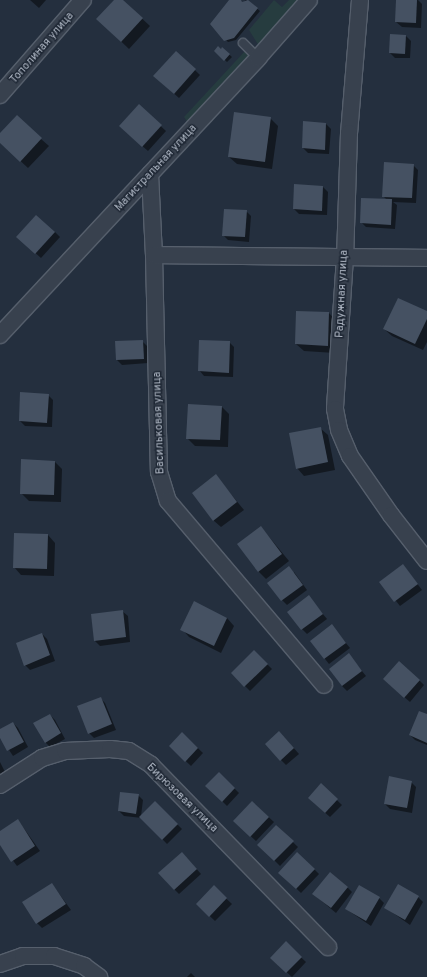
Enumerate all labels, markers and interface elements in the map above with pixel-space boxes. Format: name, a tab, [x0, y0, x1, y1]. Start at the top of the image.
street label: Тополиная улица	[7, 10, 77, 86]
street label: Магистральная улица	[112, 122, 200, 214]
street label: Радужная улица	[333, 250, 351, 338]
street label: Васильковая улица	[151, 371, 167, 475]
street label: Бирюзовая улица	[144, 761, 220, 835]

